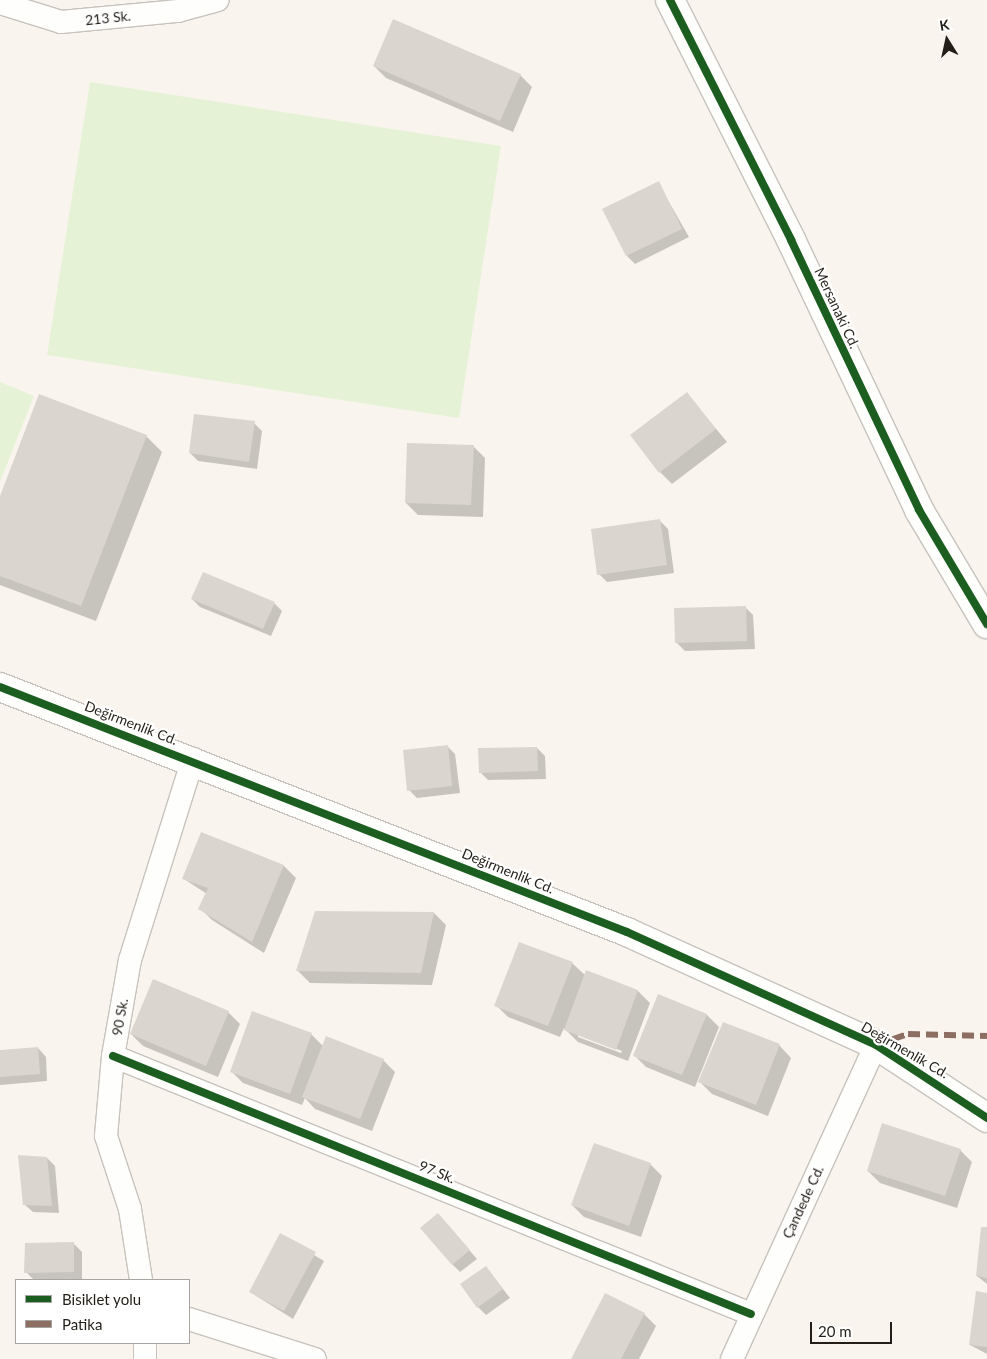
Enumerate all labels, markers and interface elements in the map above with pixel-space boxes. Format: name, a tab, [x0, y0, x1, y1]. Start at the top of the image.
street label: 213 Sk.	[84, 7, 132, 29]
north arrow	[922, 15, 972, 65]
text: K	[938, 16, 951, 34]
street label: Mersanaki Cd.	[811, 265, 863, 351]
street label: Değirmenlik Cd.	[82, 698, 180, 748]
street label: Değirmenlik Cd.	[459, 845, 557, 897]
street label: 90 Sk.	[108, 997, 132, 1037]
street label: Değirmenlik Cd.	[858, 1018, 952, 1082]
street label: 97 Sk.	[416, 1157, 458, 1187]
street label: Çandede Cd.	[779, 1163, 827, 1241]
legend	[15, 1279, 190, 1344]
text: Bisiklet yolu	[62, 1290, 141, 1308]
scale bar	[812, 1312, 894, 1344]
text: Patika	[62, 1315, 102, 1333]
text: 20 m	[818, 1322, 852, 1340]

